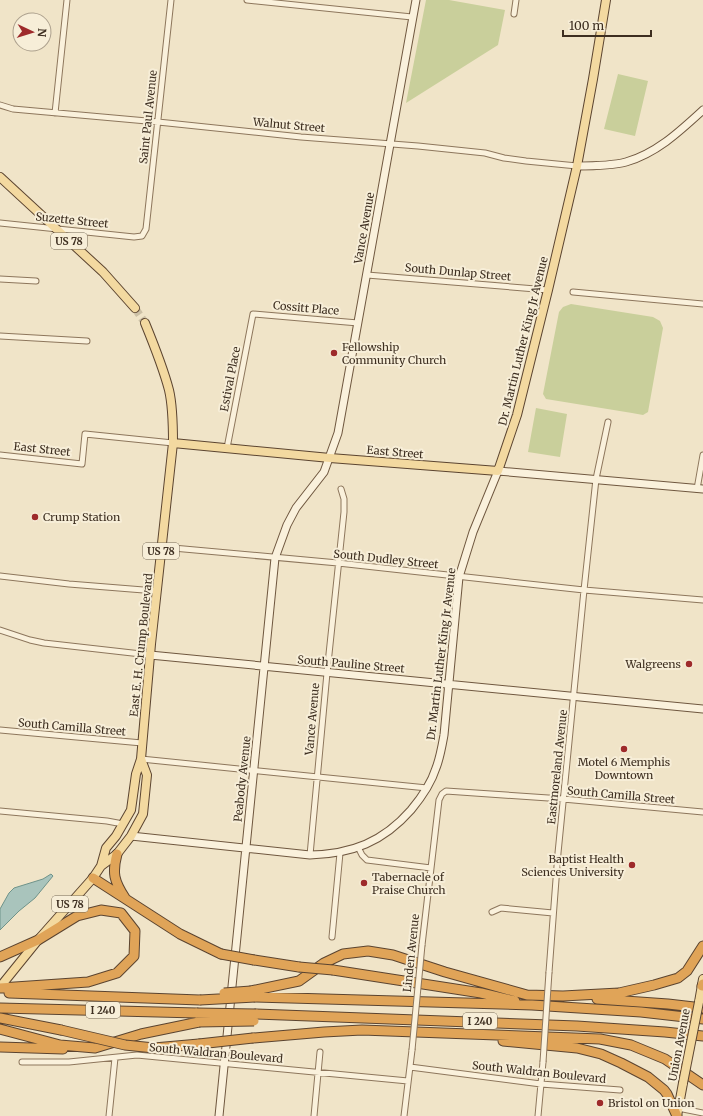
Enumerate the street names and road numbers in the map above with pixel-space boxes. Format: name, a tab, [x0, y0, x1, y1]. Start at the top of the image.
street label: Saint Paul Avenue	[136, 69, 160, 165]
street label: Walnut Street	[251, 115, 326, 135]
street label: Vance Avenue	[351, 191, 377, 266]
street label: Suzette Street	[35, 209, 110, 231]
road number: US 78	[51, 233, 87, 249]
street label: Dr. Martin Luther King Jr Avenue	[495, 255, 551, 427]
street label: South Dunlap Street	[404, 260, 512, 284]
street label: Cossitt Place	[272, 298, 340, 318]
street label: Estival Place	[217, 345, 243, 413]
street label: East Street	[13, 439, 72, 459]
street label: East Street	[366, 443, 425, 462]
road number: US 78	[143, 543, 179, 559]
street label: South Dudley Street	[333, 547, 440, 572]
street label: Dr. Martin Luther King Jr Avenue	[423, 567, 459, 741]
street label: East E. H. Crump Boulevard	[126, 572, 156, 718]
street label: South Pauline Street	[297, 652, 406, 676]
street label: Vance Avenue	[302, 682, 322, 757]
street label: Eastmoreland Avenue	[544, 709, 570, 825]
street label: South Camilla Street	[17, 715, 127, 739]
street label: Peabody Avenue	[231, 735, 253, 823]
street label: South Camilla Street	[566, 783, 676, 807]
road number: US 78	[52, 896, 88, 912]
street label: Linden Avenue	[400, 913, 422, 993]
road number: I 240	[86, 1002, 120, 1018]
street label: Union Avenue	[665, 1007, 693, 1082]
road number: I 240	[463, 1013, 497, 1029]
street label: South Waldran Boulevard	[148, 1040, 284, 1066]
street label: South Waldran Boulevard	[471, 1058, 607, 1086]

